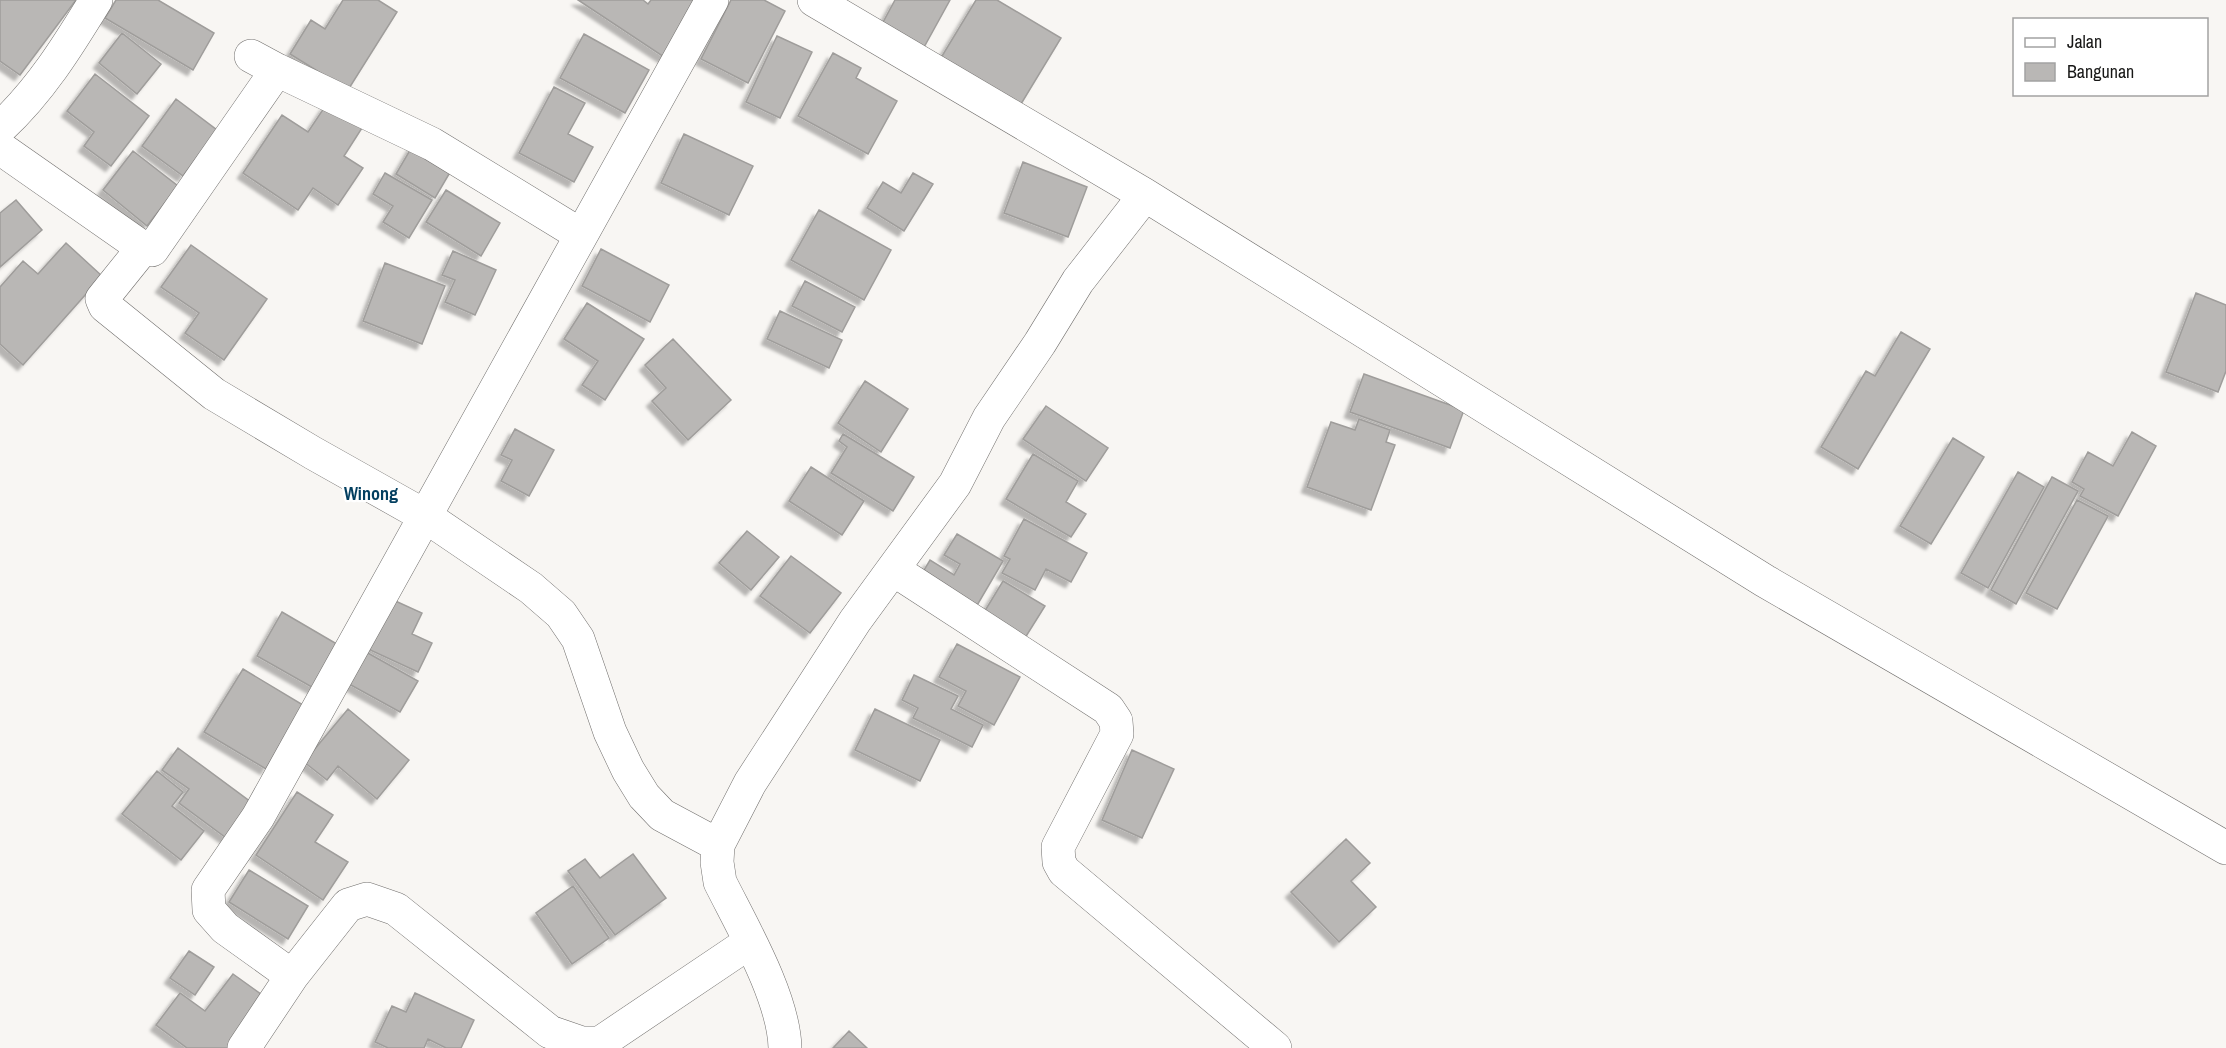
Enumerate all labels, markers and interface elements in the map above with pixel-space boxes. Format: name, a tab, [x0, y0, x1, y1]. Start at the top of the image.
legend	[2013, 18, 2208, 96]
text: Jalan	[2067, 29, 2102, 54]
text: Bangunan	[2067, 59, 2134, 84]
district label: Winong	[344, 481, 398, 506]

